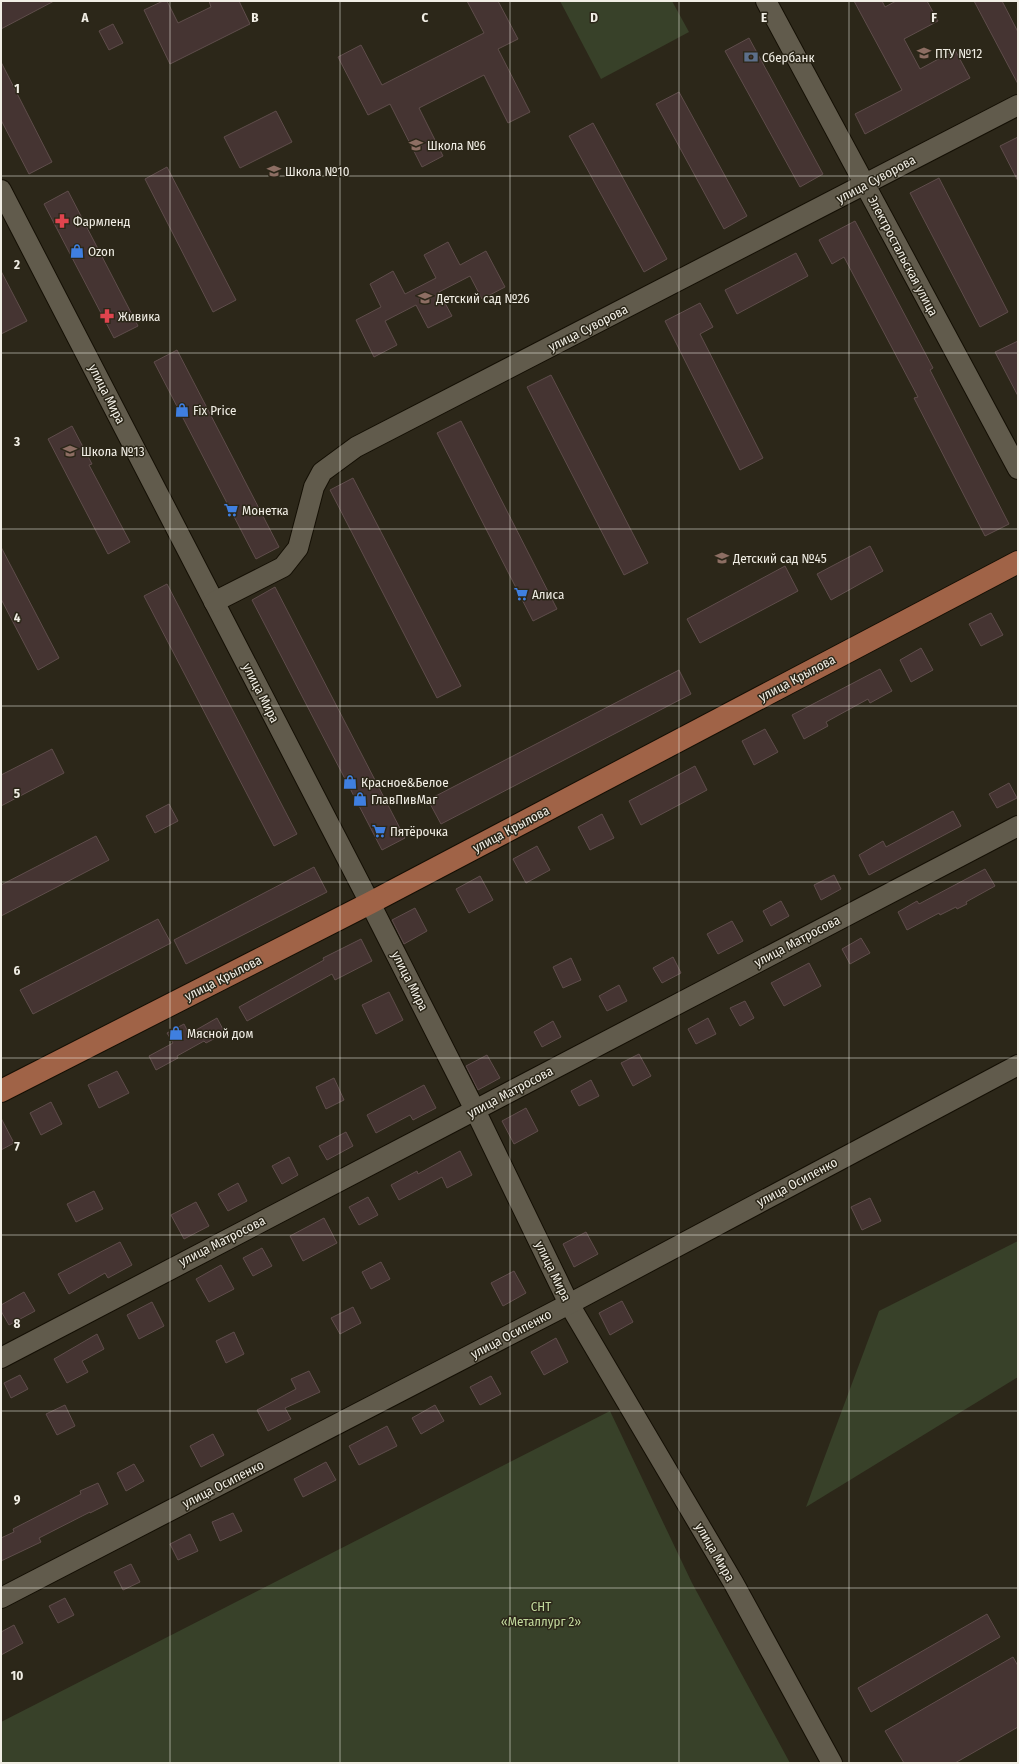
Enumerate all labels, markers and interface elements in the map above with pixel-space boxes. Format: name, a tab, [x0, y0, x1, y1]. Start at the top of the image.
text: A	[80, 10, 89, 25]
text: B	[251, 10, 259, 25]
text: C	[422, 10, 429, 25]
text: D	[590, 10, 598, 25]
text: E	[761, 10, 767, 25]
text: F	[931, 10, 937, 25]
school or university icon: ПТУ №12	[916, 45, 932, 61]
place label: ПТУ №12	[935, 46, 982, 61]
bank icon: Сбербанк	[743, 49, 759, 65]
place label: Сбербанк	[762, 50, 815, 65]
text: 1	[14, 81, 20, 96]
school or university icon: Школа №6	[408, 137, 424, 153]
place label: Школа №6	[427, 138, 486, 153]
street label: улица Суворова	[834, 152, 918, 206]
school or university icon: Школа №10	[266, 163, 282, 179]
place label: Школа №10	[285, 164, 350, 179]
street label: Электростальская улица	[865, 193, 941, 319]
pharmacy icon: Фармленд	[54, 213, 70, 229]
place label: Фармленд	[73, 214, 131, 229]
shop icon: Ozon	[69, 243, 85, 259]
place label: Ozon	[88, 244, 115, 259]
text: 2	[13, 257, 20, 272]
school or university icon: Детский сад №26	[417, 290, 433, 306]
place label: Детский сад №26	[435, 291, 530, 306]
street label: улица Суворова	[546, 302, 630, 354]
pharmacy icon: Живика	[99, 308, 115, 324]
place label: Живика	[118, 309, 160, 324]
street label: улица Мира	[86, 362, 128, 426]
shop icon: Fix Price	[174, 402, 190, 418]
place label: Fix Price	[193, 403, 236, 418]
text: 3	[13, 434, 20, 449]
school or university icon: Школа №13	[62, 443, 78, 459]
place label: Школа №13	[81, 444, 145, 459]
supermarket icon: Монетка	[223, 502, 239, 518]
place label: Монетка	[242, 503, 289, 518]
school or university icon: Детский сад №45	[714, 550, 730, 566]
place label: Детский сад №45	[732, 551, 827, 566]
supermarket icon: Алиса	[513, 586, 529, 602]
place label: Алиса	[532, 587, 564, 602]
text: 4	[14, 610, 21, 625]
street label: улица Крылова	[756, 652, 838, 704]
street label: улица Мира	[240, 661, 282, 725]
shop icon: Красное&Белое	[342, 774, 358, 790]
place label: Красное&Белое	[361, 775, 449, 790]
text: 5	[14, 786, 20, 801]
shop icon: ГлавПивМаг	[352, 791, 368, 807]
place label: ГлавПивМаг	[371, 792, 437, 807]
street label: улица Крылова	[470, 803, 552, 855]
supermarket icon: Пятёрочка	[371, 823, 387, 839]
place label: Пятёрочка	[390, 824, 448, 839]
street label: улица Матросова	[752, 912, 842, 970]
street label: улица Мира	[389, 949, 431, 1013]
street label: улица Крылова	[182, 952, 264, 1004]
text: 6	[14, 963, 21, 978]
shop icon: Мясной дом	[168, 1025, 184, 1041]
place label: Мясной дом	[187, 1026, 253, 1041]
street label: улица Матросова	[465, 1063, 555, 1121]
text: 7	[14, 1139, 20, 1154]
street label: улица Осипенко	[754, 1154, 840, 1210]
street label: улица Матросова	[176, 1213, 268, 1269]
street label: улица Мира	[532, 1238, 574, 1304]
street label: улица Осипенко	[468, 1306, 554, 1362]
text: 8	[14, 1316, 21, 1331]
street label: улица Осипенко	[180, 1457, 266, 1511]
text: 9	[14, 1492, 21, 1507]
street label: улица Мира	[692, 1520, 738, 1584]
park label: СНТ «Металлург 2»	[501, 1599, 581, 1629]
text: 10	[11, 1668, 23, 1683]

